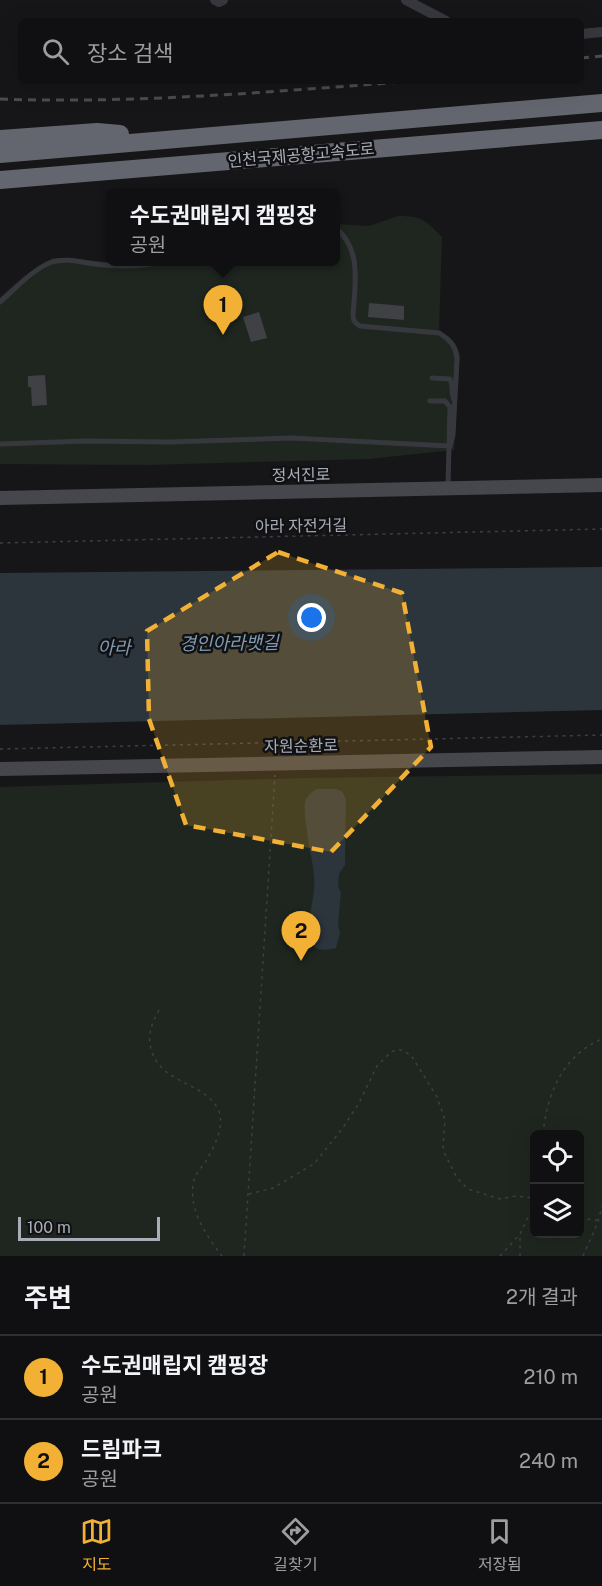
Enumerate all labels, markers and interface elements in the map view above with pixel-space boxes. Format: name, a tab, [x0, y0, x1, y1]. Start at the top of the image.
search box	[18, 18, 584, 84]
icon: search	[39, 35, 72, 68]
text: 장소 검색	[87, 40, 173, 66]
street label: 인천국제공항고속도로	[227, 139, 375, 171]
popup	[106, 188, 340, 266]
text: 수도권매립지 캠핑장	[129, 202, 317, 228]
text: 공원	[129, 233, 166, 257]
pin: 1	[204, 286, 242, 335]
street label: 정서진로	[271, 465, 331, 485]
street label: 아라 자전거길	[255, 516, 347, 536]
your location	[297, 603, 326, 632]
water label: 경인아라뱃길	[179, 632, 280, 654]
water label: 아라	[97, 637, 133, 658]
street label: 자원순환로	[264, 736, 338, 756]
pin: 2	[282, 912, 320, 961]
map controls	[530, 1130, 584, 1238]
button: locate	[530, 1130, 584, 1184]
button: layers	[530, 1184, 584, 1238]
scale bar	[18, 1214, 160, 1242]
text: 100 m	[27, 1218, 71, 1237]
text: 주변	[24, 1282, 72, 1313]
text: 2개 결과	[506, 1285, 578, 1309]
text: 수도권매립지 캠핑장	[81, 1352, 268, 1378]
text: 1	[39, 1365, 48, 1389]
text: 210 m	[524, 1365, 578, 1389]
text: 공원	[81, 1383, 118, 1407]
text: 드림파크	[81, 1436, 162, 1462]
text: 2	[37, 1449, 50, 1473]
text: 240 m	[519, 1449, 578, 1473]
text: 공원	[81, 1467, 118, 1491]
tab: 지도	[80, 1515, 113, 1575]
tab: 길찾기	[273, 1515, 318, 1575]
tab: 저장됨	[478, 1515, 522, 1575]

